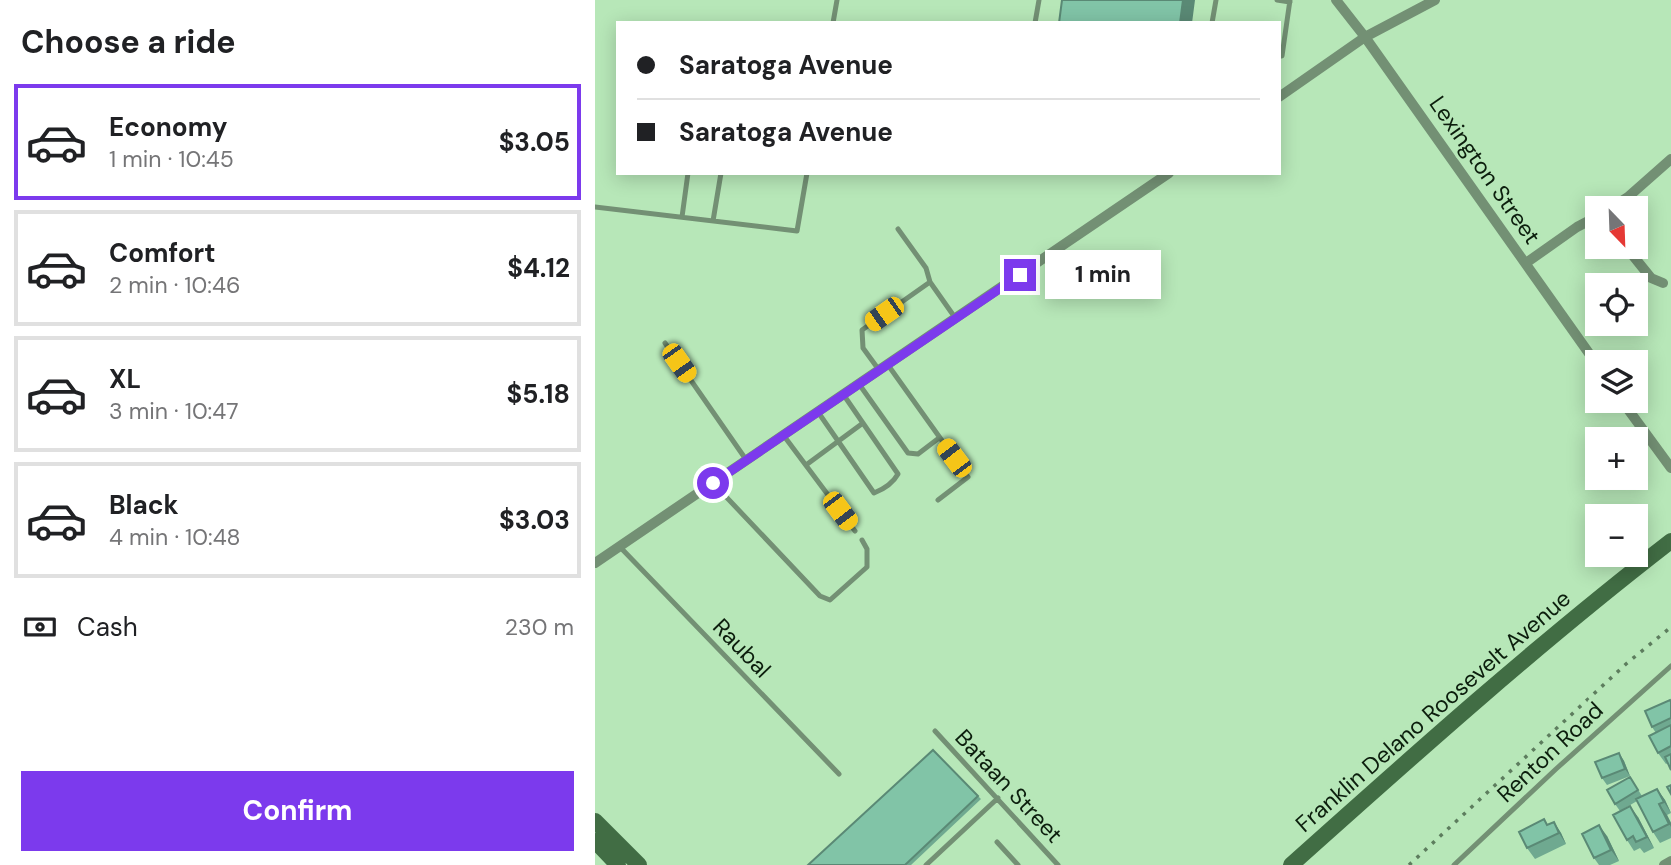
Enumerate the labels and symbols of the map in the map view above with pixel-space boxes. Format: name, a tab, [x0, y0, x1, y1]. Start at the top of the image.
street label: Lexington Street	[1423, 90, 1547, 250]
north arrow	[1585, 196, 1649, 259]
callout: 1 min	[1045, 250, 1160, 300]
route end	[1004, 259, 1036, 291]
car	[861, 293, 908, 335]
car	[659, 340, 700, 386]
car	[933, 435, 976, 481]
route start	[697, 467, 729, 499]
car	[819, 488, 862, 534]
street label: Franklin Delano Roosevelt Avenue	[1289, 583, 1577, 839]
street label: Raubal	[707, 612, 777, 684]
street label: Renton Road	[1491, 695, 1609, 809]
street label: Bataan Street	[949, 723, 1069, 849]

